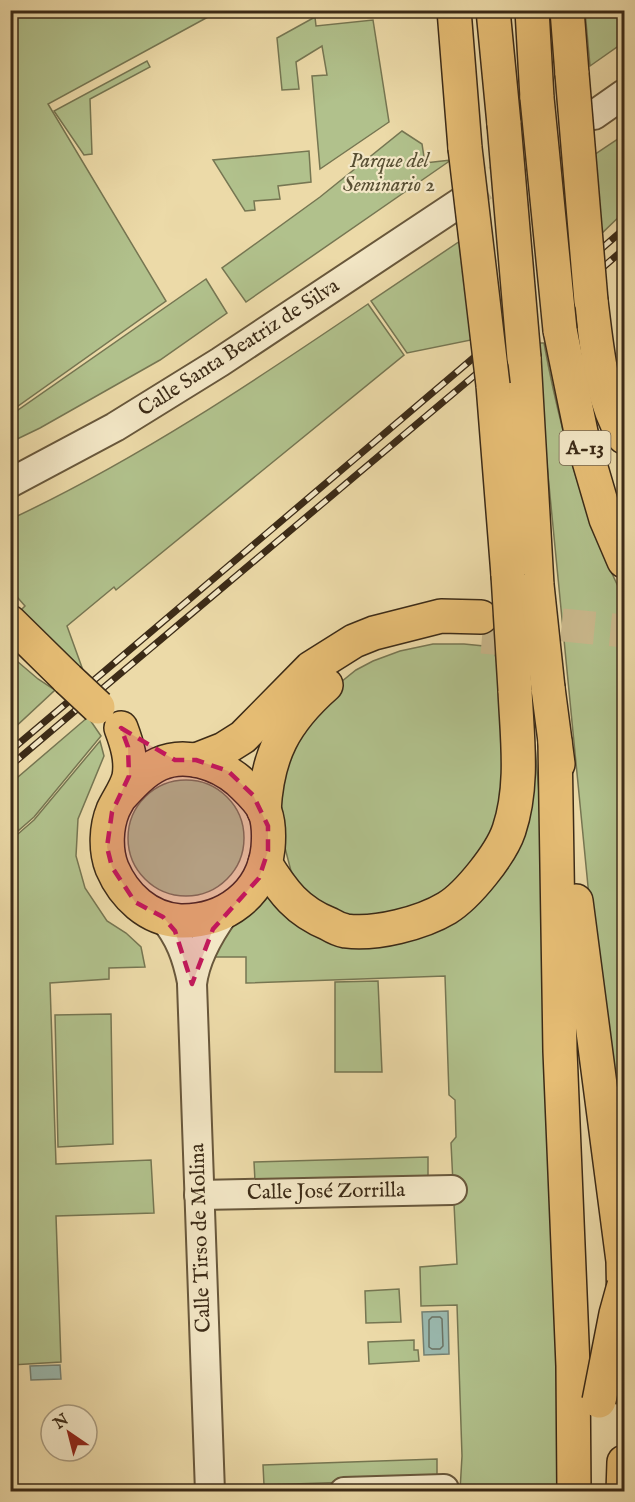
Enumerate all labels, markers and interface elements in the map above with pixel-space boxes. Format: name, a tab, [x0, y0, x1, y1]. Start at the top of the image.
park label: Parque del Seminario 2	[343, 148, 435, 199]
street label: Calle Santa Beatriz de Silva	[133, 272, 346, 423]
road number: A-13	[560, 431, 610, 465]
street label: Calle Tirso de Molina	[184, 1142, 218, 1333]
street label: Calle José Zorrilla	[247, 1177, 406, 1207]
north arrow	[39, 1403, 99, 1463]
text: N	[49, 1410, 73, 1435]

